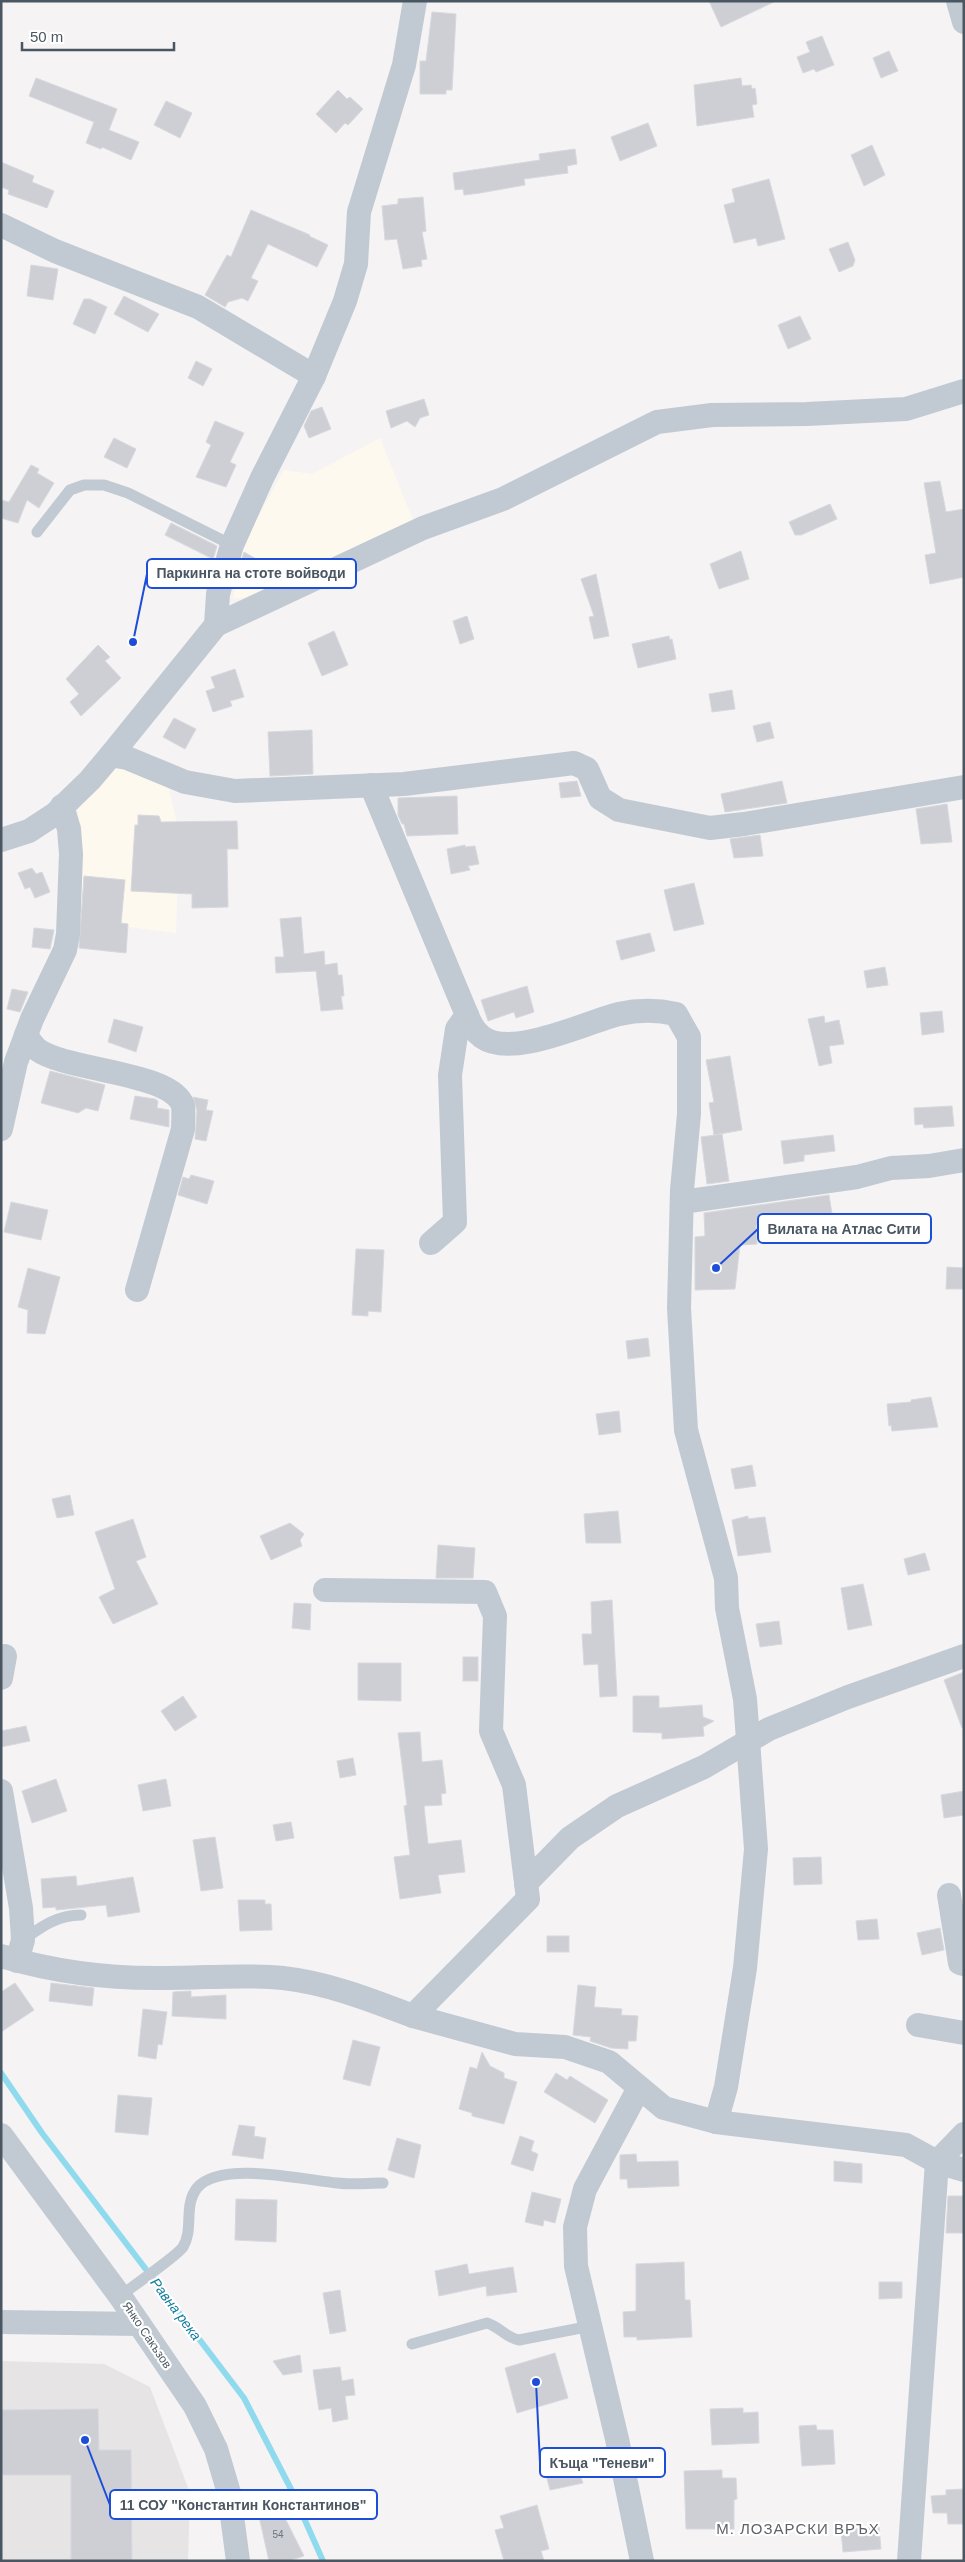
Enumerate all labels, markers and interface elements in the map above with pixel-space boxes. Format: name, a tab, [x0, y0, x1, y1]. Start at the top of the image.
scale bar	[22, 20, 175, 52]
text: 50 m	[30, 28, 63, 45]
callout: Паркинга на стоте войводи	[147, 559, 356, 588]
text: Паркинга на стоте войводи	[156, 565, 346, 581]
callout: Вилата на Атлас Сити	[758, 1214, 931, 1243]
text: Вилата на Атлас Сити	[767, 1221, 921, 1237]
water label: Равна река	[147, 2275, 205, 2343]
street label: Янко Сакъзов	[120, 2299, 174, 2371]
callout: Къща "Теневи"	[540, 2448, 665, 2477]
text: Къща "Теневи"	[550, 2455, 654, 2471]
callout: 11 СОУ "Константин Константинов"	[110, 2490, 377, 2519]
text: 11 СОУ "Константин Константинов"	[120, 2497, 366, 2513]
district label: М. ЛОЗАРСКИ ВРЪХ	[716, 2520, 880, 2537]
house number: 54	[272, 2529, 284, 2540]

